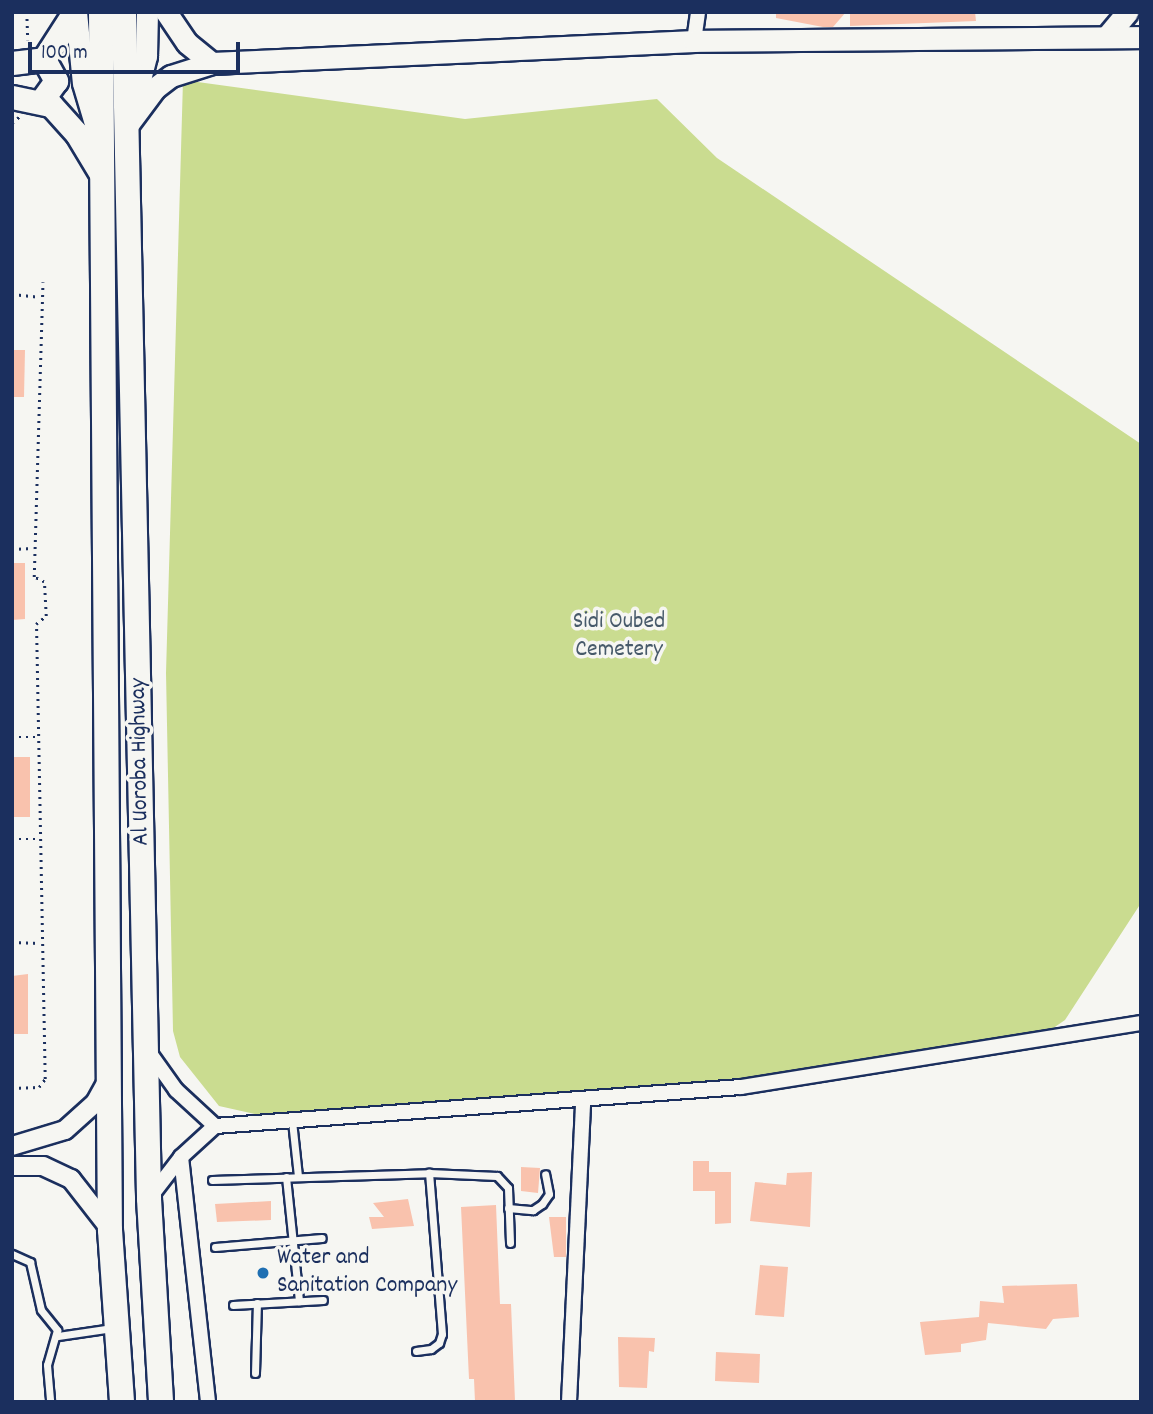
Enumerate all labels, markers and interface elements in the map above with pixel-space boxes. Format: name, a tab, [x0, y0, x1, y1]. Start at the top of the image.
scale bar	[32, 28, 243, 72]
text: 100 m	[41, 39, 88, 69]
park label: Sidi Oubed Cemetery	[573, 609, 665, 665]
street label: Al Uoroba Highway	[125, 678, 157, 846]
place label: Water and Sanitation Company	[277, 1245, 457, 1301]
marker: Water and Sanitation Company	[255, 1265, 271, 1281]

